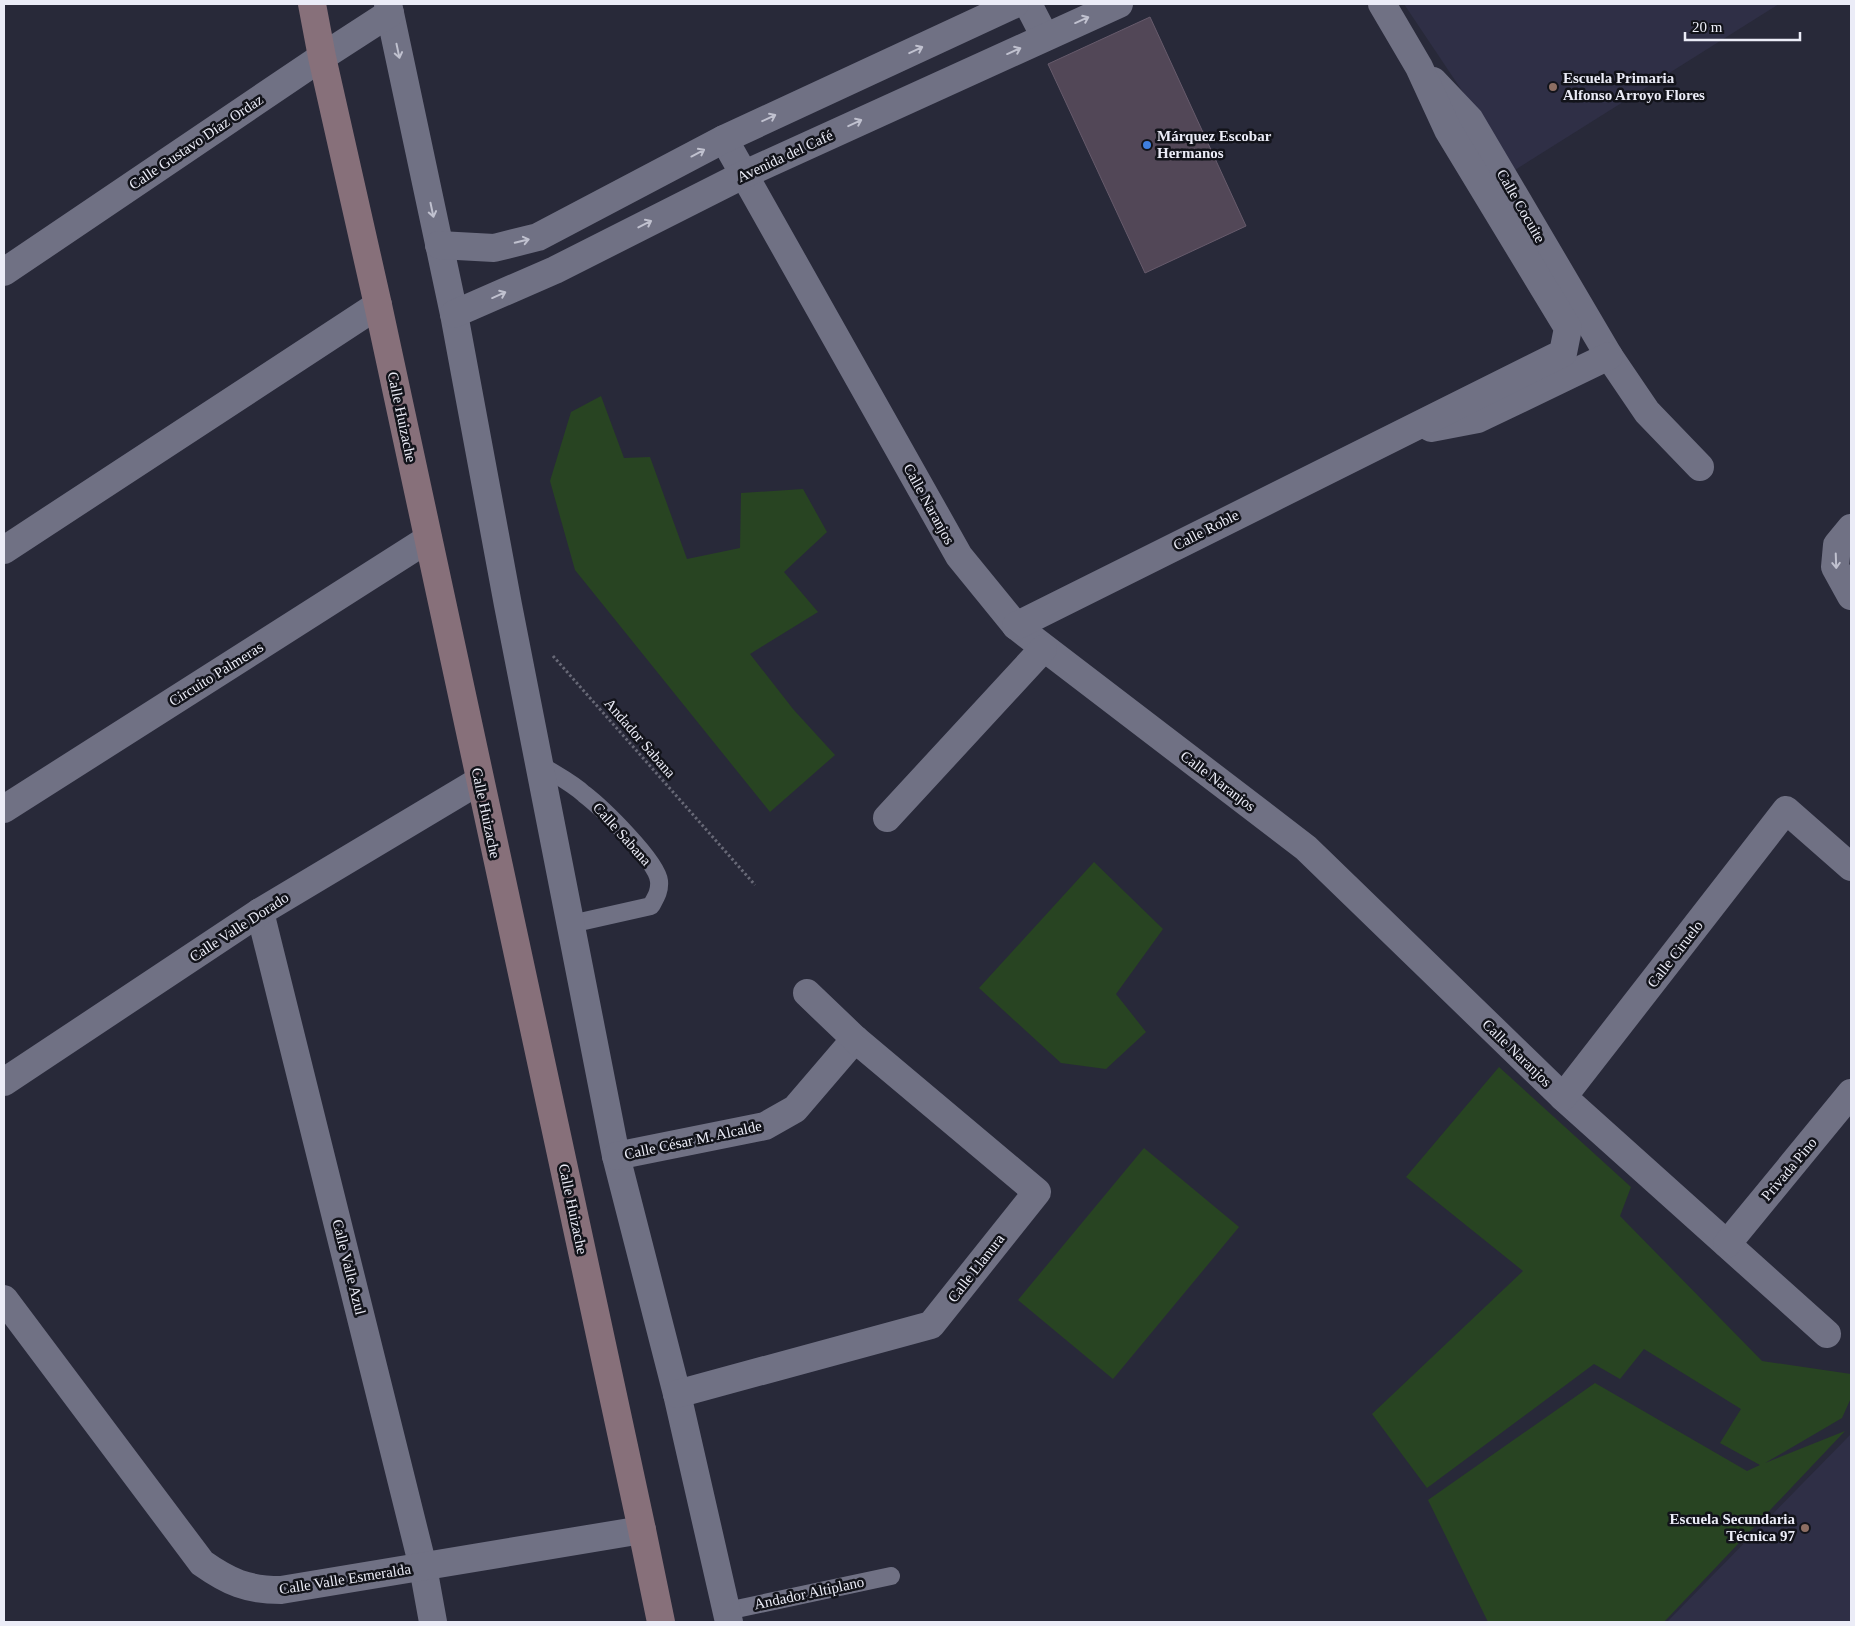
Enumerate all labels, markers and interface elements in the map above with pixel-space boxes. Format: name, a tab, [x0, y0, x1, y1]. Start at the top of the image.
scale bar	[1685, 10, 1800, 42]
one-way arrow	[1074, 15, 1089, 25]
text: 20 m	[1692, 19, 1723, 35]
one-way arrow	[394, 43, 403, 59]
one-way arrow	[908, 45, 923, 54]
one-way arrow	[1006, 45, 1021, 55]
place label: Escuela Primaria Alfonso Arroyo Flores	[1563, 70, 1705, 103]
marker: Escuela Primaria Alfonso Arroyo Flores	[1547, 81, 1559, 93]
street label: Calle Gustavo Díaz Ordaz	[126, 91, 266, 193]
one-way arrow	[761, 113, 776, 123]
one-way arrow	[847, 118, 862, 128]
street label: Avenida del Café	[735, 127, 836, 185]
place label: Márquez Escobar Hermanos	[1157, 128, 1272, 161]
marker: Márquez Escobar Hermanos	[1141, 139, 1153, 151]
one-way arrow	[691, 148, 706, 158]
street label: Calle Cocuite	[1494, 166, 1549, 246]
one-way arrow	[428, 202, 437, 218]
one-way arrow	[638, 219, 653, 229]
one-way arrow	[514, 236, 530, 245]
one-way arrow	[491, 289, 506, 299]
street label: Calle Huizache	[385, 370, 419, 464]
street label: Calle Naranjos	[900, 461, 958, 547]
street label: Calle Roble	[1171, 507, 1242, 553]
one-way arrow	[1832, 553, 1841, 569]
street label: Circuito Palmeras	[166, 639, 266, 709]
street label: Andador Sabana	[601, 695, 679, 781]
street label: Calle Naranjos	[1177, 748, 1259, 814]
street label: Calle Huizache	[469, 766, 503, 860]
street label: Calle Sabana	[590, 799, 655, 869]
street label: Calle Valle Dorado	[187, 889, 291, 965]
street label: Calle Ciruelo	[1644, 917, 1706, 991]
street label: Calle Naranjos	[1479, 1016, 1555, 1090]
street label: Calle César M. Alcalde	[623, 1118, 763, 1162]
street label: Privada Pino	[1758, 1134, 1820, 1204]
street label: Calle Huizache	[556, 1162, 590, 1256]
street label: Calle Valle Azul	[329, 1217, 369, 1317]
street label: Calle Llanura	[944, 1230, 1008, 1305]
place label: Escuela Secundaria Técnica 97	[1670, 1511, 1795, 1544]
marker: Escuela Secundaria Técnica 97	[1799, 1522, 1811, 1534]
street label: Calle Valle Esmeralda	[278, 1561, 412, 1597]
street label: Andador Altiplano	[753, 1574, 865, 1612]

